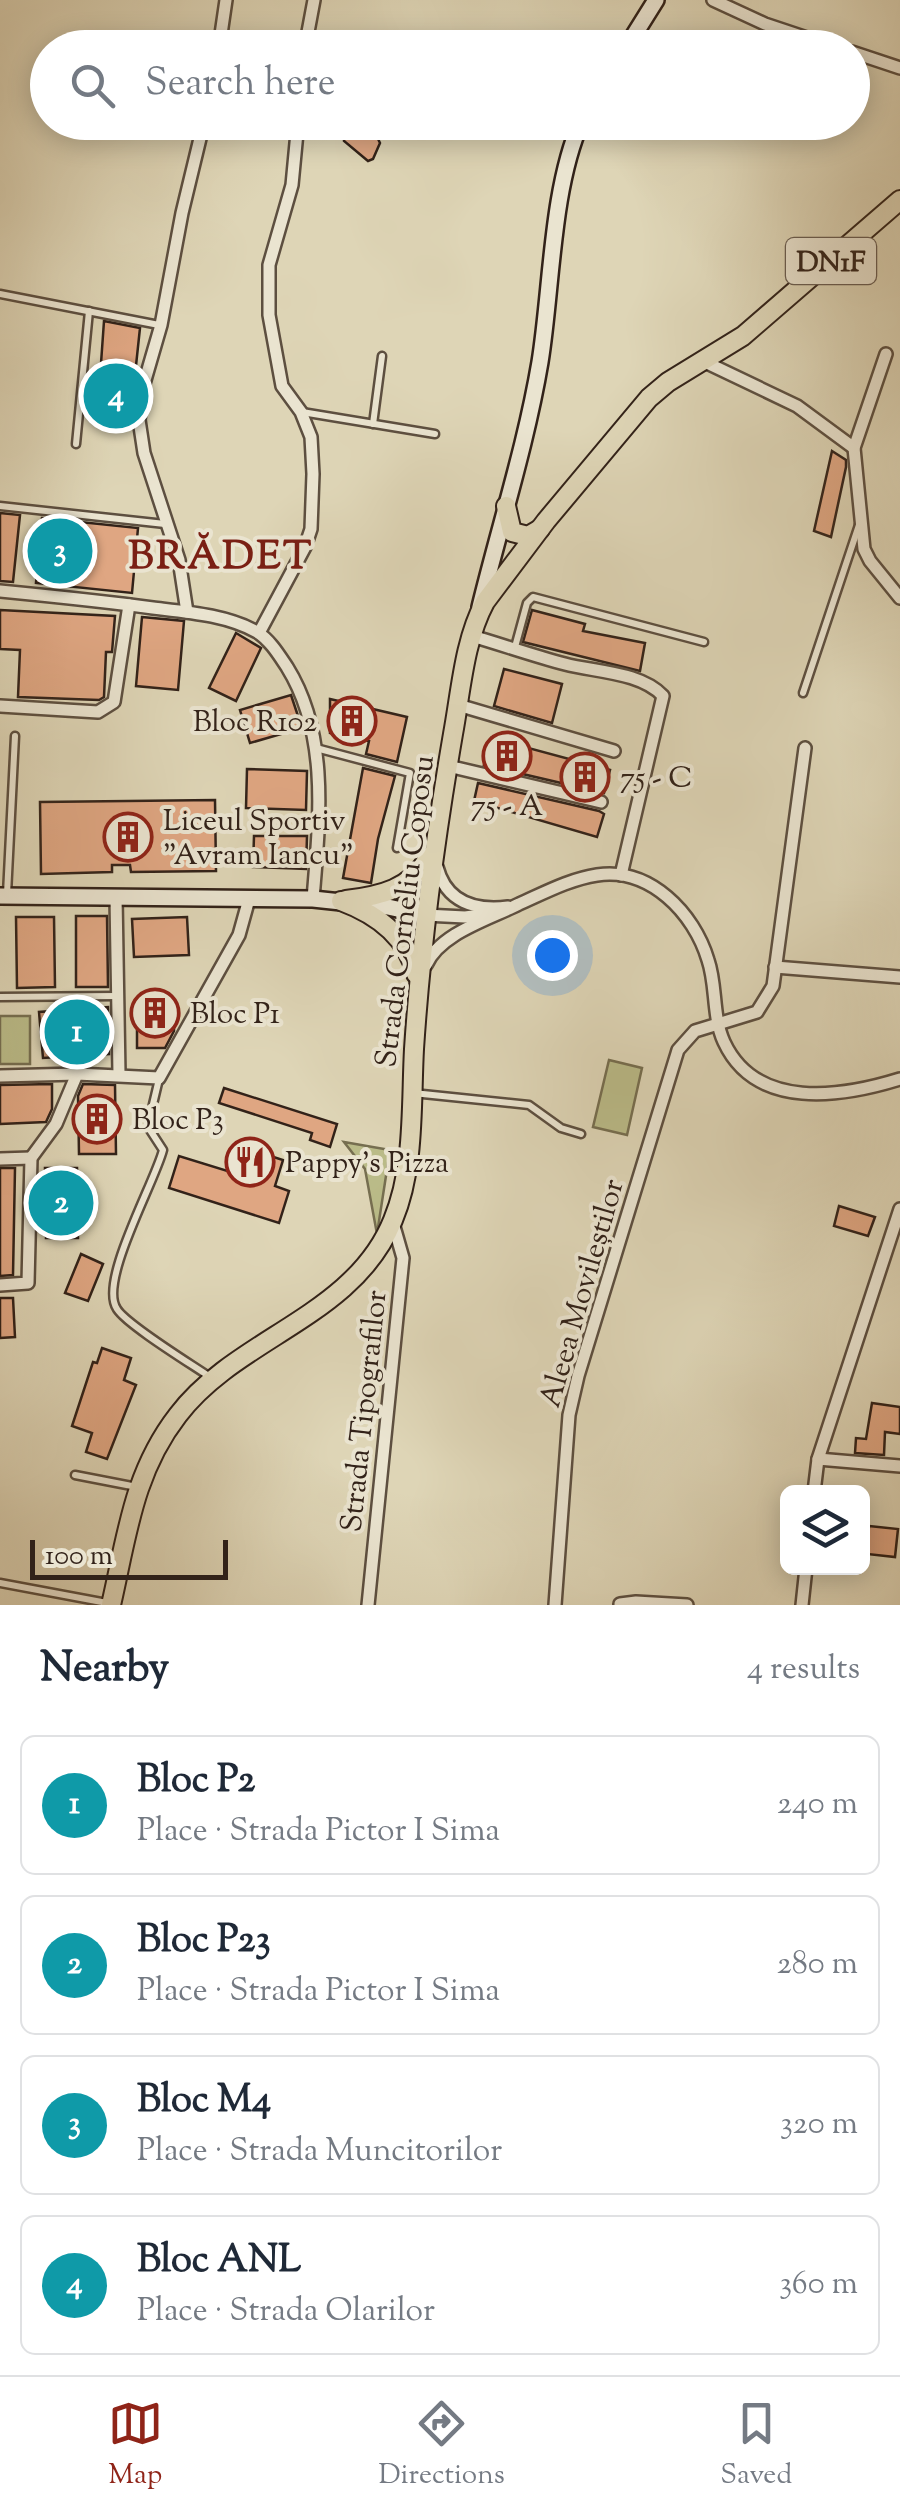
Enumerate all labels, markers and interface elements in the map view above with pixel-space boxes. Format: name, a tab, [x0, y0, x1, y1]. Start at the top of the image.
search box	[30, 30, 870, 140]
icon: search	[65, 58, 120, 113]
text: Search here	[145, 58, 336, 112]
road number: DN1F	[786, 238, 876, 284]
pin: 4	[84, 358, 148, 434]
pin: 3	[28, 514, 92, 588]
district label: BRĂDET	[128, 530, 314, 587]
building icon: Bloc R102	[326, 695, 378, 747]
place label: Bloc R102	[193, 702, 317, 745]
building icon: 75 - A	[481, 730, 533, 782]
building icon: 75 - C	[559, 751, 611, 803]
street label: Strada Corneliu Coposu	[366, 753, 447, 1070]
place label: 75 - C	[620, 758, 692, 801]
place label: 75 - A	[471, 786, 543, 829]
place label: Liceul Sportiv "Avram Iancu"	[163, 801, 354, 878]
building icon: Liceul Sportiv "Avram Iancu"	[102, 811, 154, 863]
your location	[527, 930, 578, 981]
building icon: Bloc P1	[129, 987, 181, 1039]
pin: 1	[44, 994, 110, 1070]
place label: Bloc P1	[190, 994, 280, 1037]
building icon: Bloc P3	[71, 1093, 123, 1145]
place label: Bloc P3	[132, 1100, 224, 1143]
restaurant icon: Pappy's Pizza	[224, 1136, 276, 1188]
place label: Pappy's Pizza	[285, 1143, 449, 1186]
pin: 2	[28, 1166, 94, 1240]
street label: Aleea Movileștilor	[530, 1174, 637, 1413]
street label: Strada Tipografilor	[331, 1288, 400, 1534]
map controls	[780, 1485, 870, 1575]
button: layers	[780, 1485, 870, 1575]
scale bar	[30, 1535, 228, 1580]
text: 100 m	[45, 1537, 113, 1577]
text: Nearby	[40, 1640, 169, 1700]
text: 4 results	[747, 1647, 860, 1693]
text: Bloc P2	[137, 1755, 255, 1809]
text: 1	[69, 1782, 80, 1828]
text: 240 m	[777, 1782, 858, 1828]
text: Place · Strada Pictor I Sima	[137, 1809, 500, 1855]
text: Bloc P23	[137, 1915, 271, 1969]
text: 2	[67, 1942, 82, 1988]
text: 280 m	[777, 1942, 858, 1988]
text: Place · Strada Pictor I Sima	[137, 1969, 500, 2015]
text: Bloc M4	[137, 2075, 271, 2129]
text: 3	[68, 2102, 81, 2148]
text: 320 m	[780, 2102, 858, 2148]
text: Place · Strada Muncitorilor	[137, 2129, 502, 2175]
text: Bloc ANL	[137, 2235, 301, 2289]
text: 4	[66, 2262, 83, 2308]
text: 360 m	[779, 2262, 858, 2308]
text: Place · Strada Olarilor	[137, 2289, 435, 2335]
tab: Map	[108, 2396, 163, 2496]
tab: Directions	[378, 2396, 505, 2496]
tab: Saved	[720, 2396, 792, 2496]

